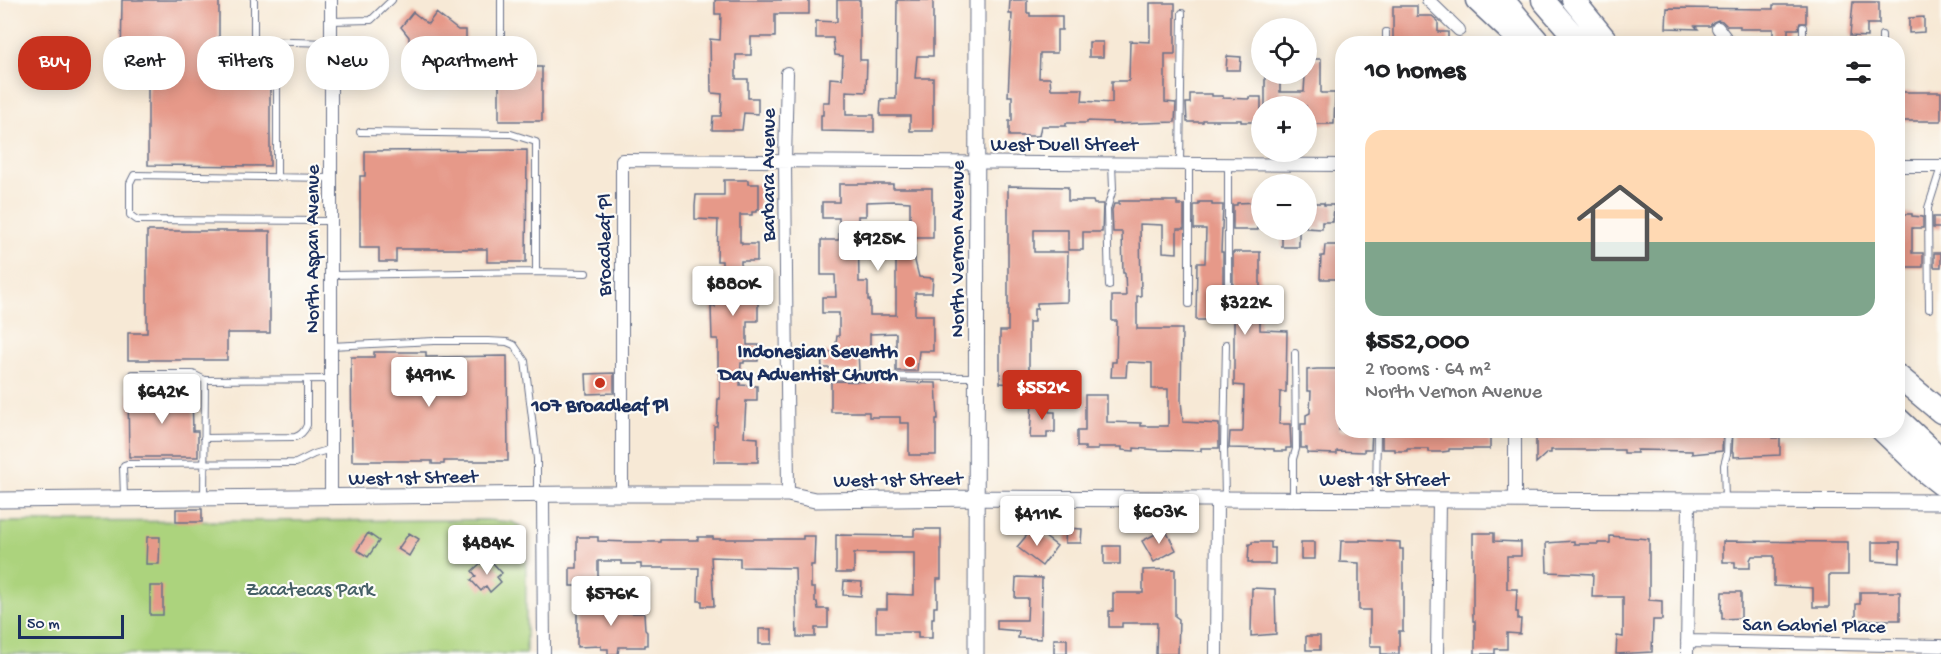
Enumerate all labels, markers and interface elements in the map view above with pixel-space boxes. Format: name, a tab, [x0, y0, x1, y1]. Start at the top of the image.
map controls	[1251, 18, 1317, 240]
button: locate	[1251, 18, 1317, 84]
chip: Buy	[18, 36, 91, 90]
chip: Rent	[103, 36, 185, 90]
chip: Filters	[197, 36, 294, 90]
chip: New	[306, 36, 389, 90]
chip: Apartment	[401, 36, 537, 90]
icon: filters	[1842, 56, 1875, 89]
text: 10 homes	[1365, 57, 1465, 88]
button: +	[1251, 96, 1317, 162]
street label: Barbara Avenue	[759, 108, 782, 243]
street label: West Duell Street	[990, 135, 1139, 158]
street label: North Vernon Avenue	[948, 160, 971, 337]
street label: North Aspan Avenue	[303, 164, 326, 333]
icon: home	[1566, 169, 1674, 277]
button: −	[1251, 174, 1317, 240]
street label: Broadleaf Pl	[595, 194, 618, 297]
pin: $925K	[836, 221, 920, 272]
text: $925K	[853, 229, 903, 252]
pin: $880K	[691, 266, 775, 317]
text: $880K	[706, 274, 760, 297]
pin: $322K	[1203, 285, 1287, 336]
text: $322K	[1220, 293, 1270, 316]
text: $552,000	[1365, 328, 1469, 359]
place label: Indonesian Seventh Day Adventist Church	[717, 342, 898, 388]
marker: Indonesian Seventh Day Adventist Church	[903, 355, 917, 369]
pin: $491K	[387, 357, 471, 408]
text: 2 rooms · 64 m²	[1365, 359, 1491, 382]
text: $491K	[405, 365, 453, 388]
pin: $552K	[1000, 370, 1084, 421]
pin: $642K	[120, 374, 204, 425]
marker: 107 Broadleaf Pl	[593, 376, 607, 390]
text: $552K	[1017, 378, 1067, 401]
text: $642K	[137, 382, 187, 405]
text: North Vernon Avenue	[1365, 382, 1542, 405]
place label: 107 Broadleaf Pl	[530, 396, 669, 419]
street label: West 1st Street	[348, 467, 480, 492]
street label: West 1st Street	[833, 469, 965, 494]
street label: West 1st Street	[1319, 470, 1450, 493]
pin: $603K	[1117, 494, 1201, 545]
pin: $411K	[995, 496, 1079, 547]
text: $603K	[1133, 502, 1185, 525]
text: $411K	[1014, 504, 1060, 527]
pin: $484K	[445, 525, 529, 576]
text: $484K	[462, 533, 512, 556]
pin: $576K	[569, 576, 653, 627]
park label: Zacatecas Park	[246, 580, 376, 603]
text: $576K	[585, 584, 637, 607]
scale bar	[18, 612, 124, 640]
street label: San Gabriel Place	[1742, 615, 1887, 640]
text: 50 m	[27, 616, 60, 635]

